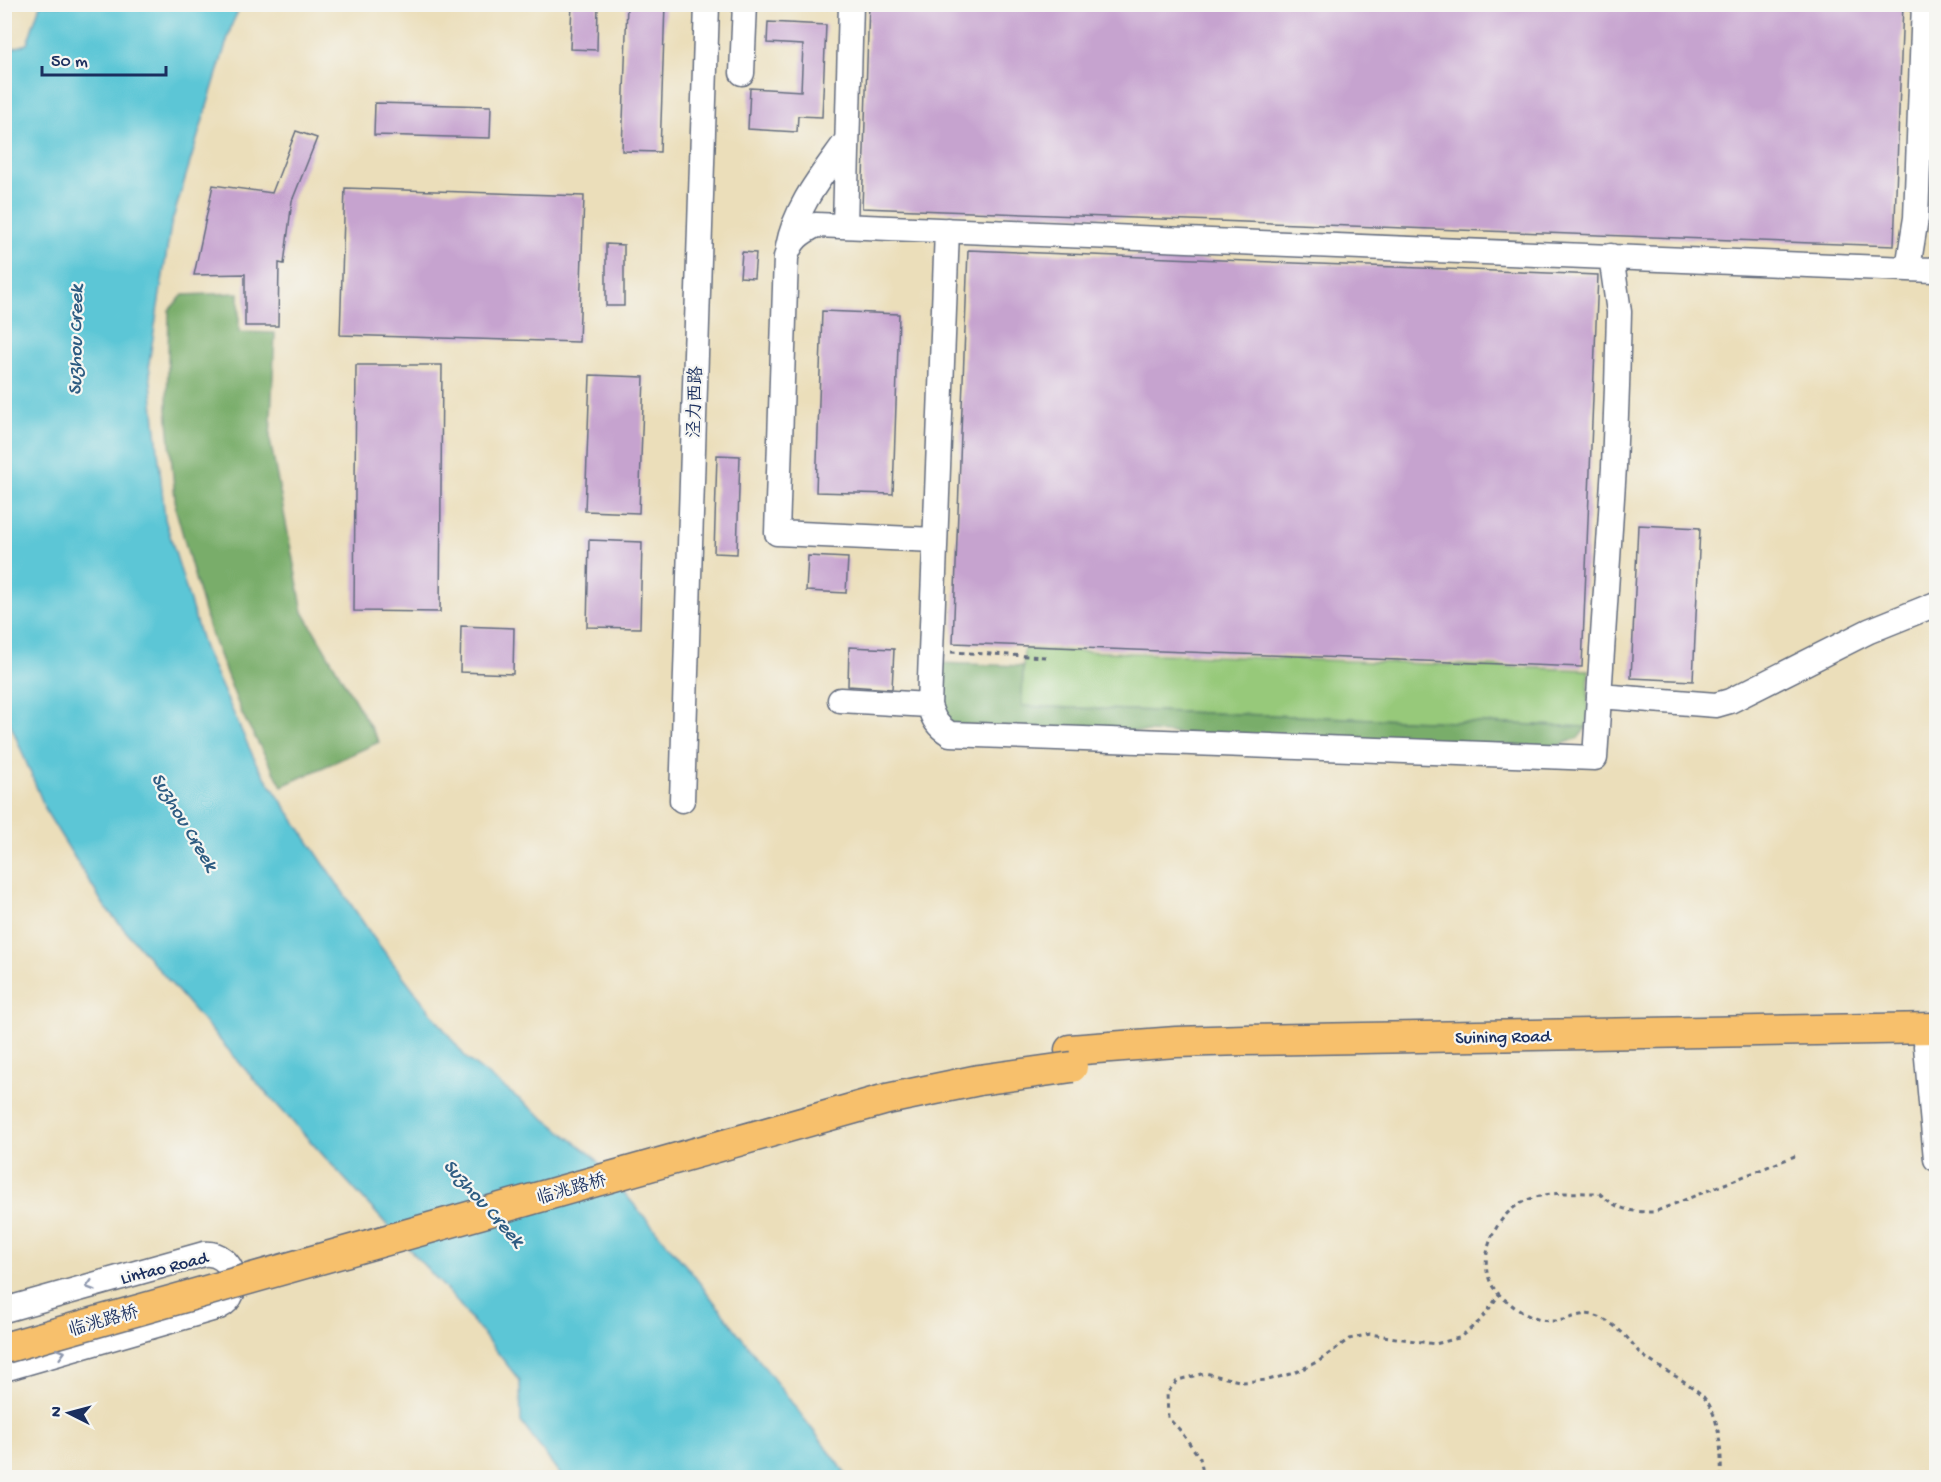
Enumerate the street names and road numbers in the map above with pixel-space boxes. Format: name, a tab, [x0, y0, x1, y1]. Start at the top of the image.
street label: 泾力西路	[684, 366, 708, 438]
street label: Suining Road	[1455, 1027, 1552, 1050]
street label: 临洮路桥	[534, 1169, 609, 1210]
street label: Lintao Road	[119, 1248, 212, 1290]
street label: 临洮路桥	[66, 1301, 141, 1342]

